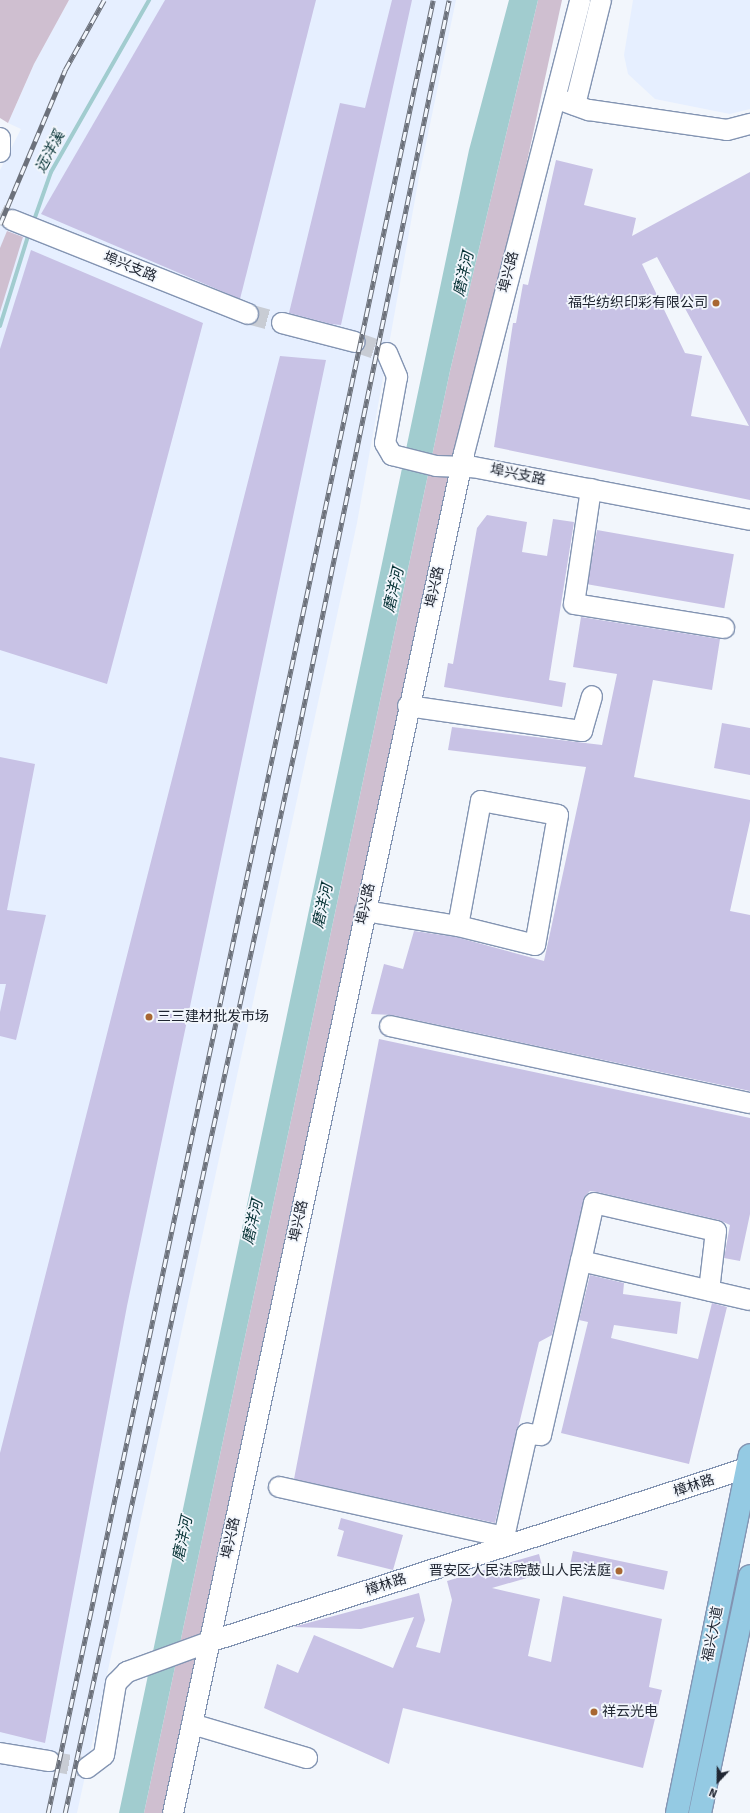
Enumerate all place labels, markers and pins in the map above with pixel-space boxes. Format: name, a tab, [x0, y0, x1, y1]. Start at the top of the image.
place label: 福华纺织印彩有限公司	[568, 295, 708, 311]
marker: 福华纺织印彩有限公司	[711, 298, 721, 308]
place label: 三三建材批发市场	[157, 1009, 269, 1025]
marker: 三三建材批发市场	[144, 1012, 154, 1022]
place label: 晋安区人民法院鼓山人民法庭	[429, 1563, 611, 1579]
marker: 晋安区人民法院鼓山人民法庭	[614, 1566, 624, 1576]
place label: 祥云光电	[602, 1704, 658, 1720]
marker: 祥云光电	[589, 1707, 599, 1717]

